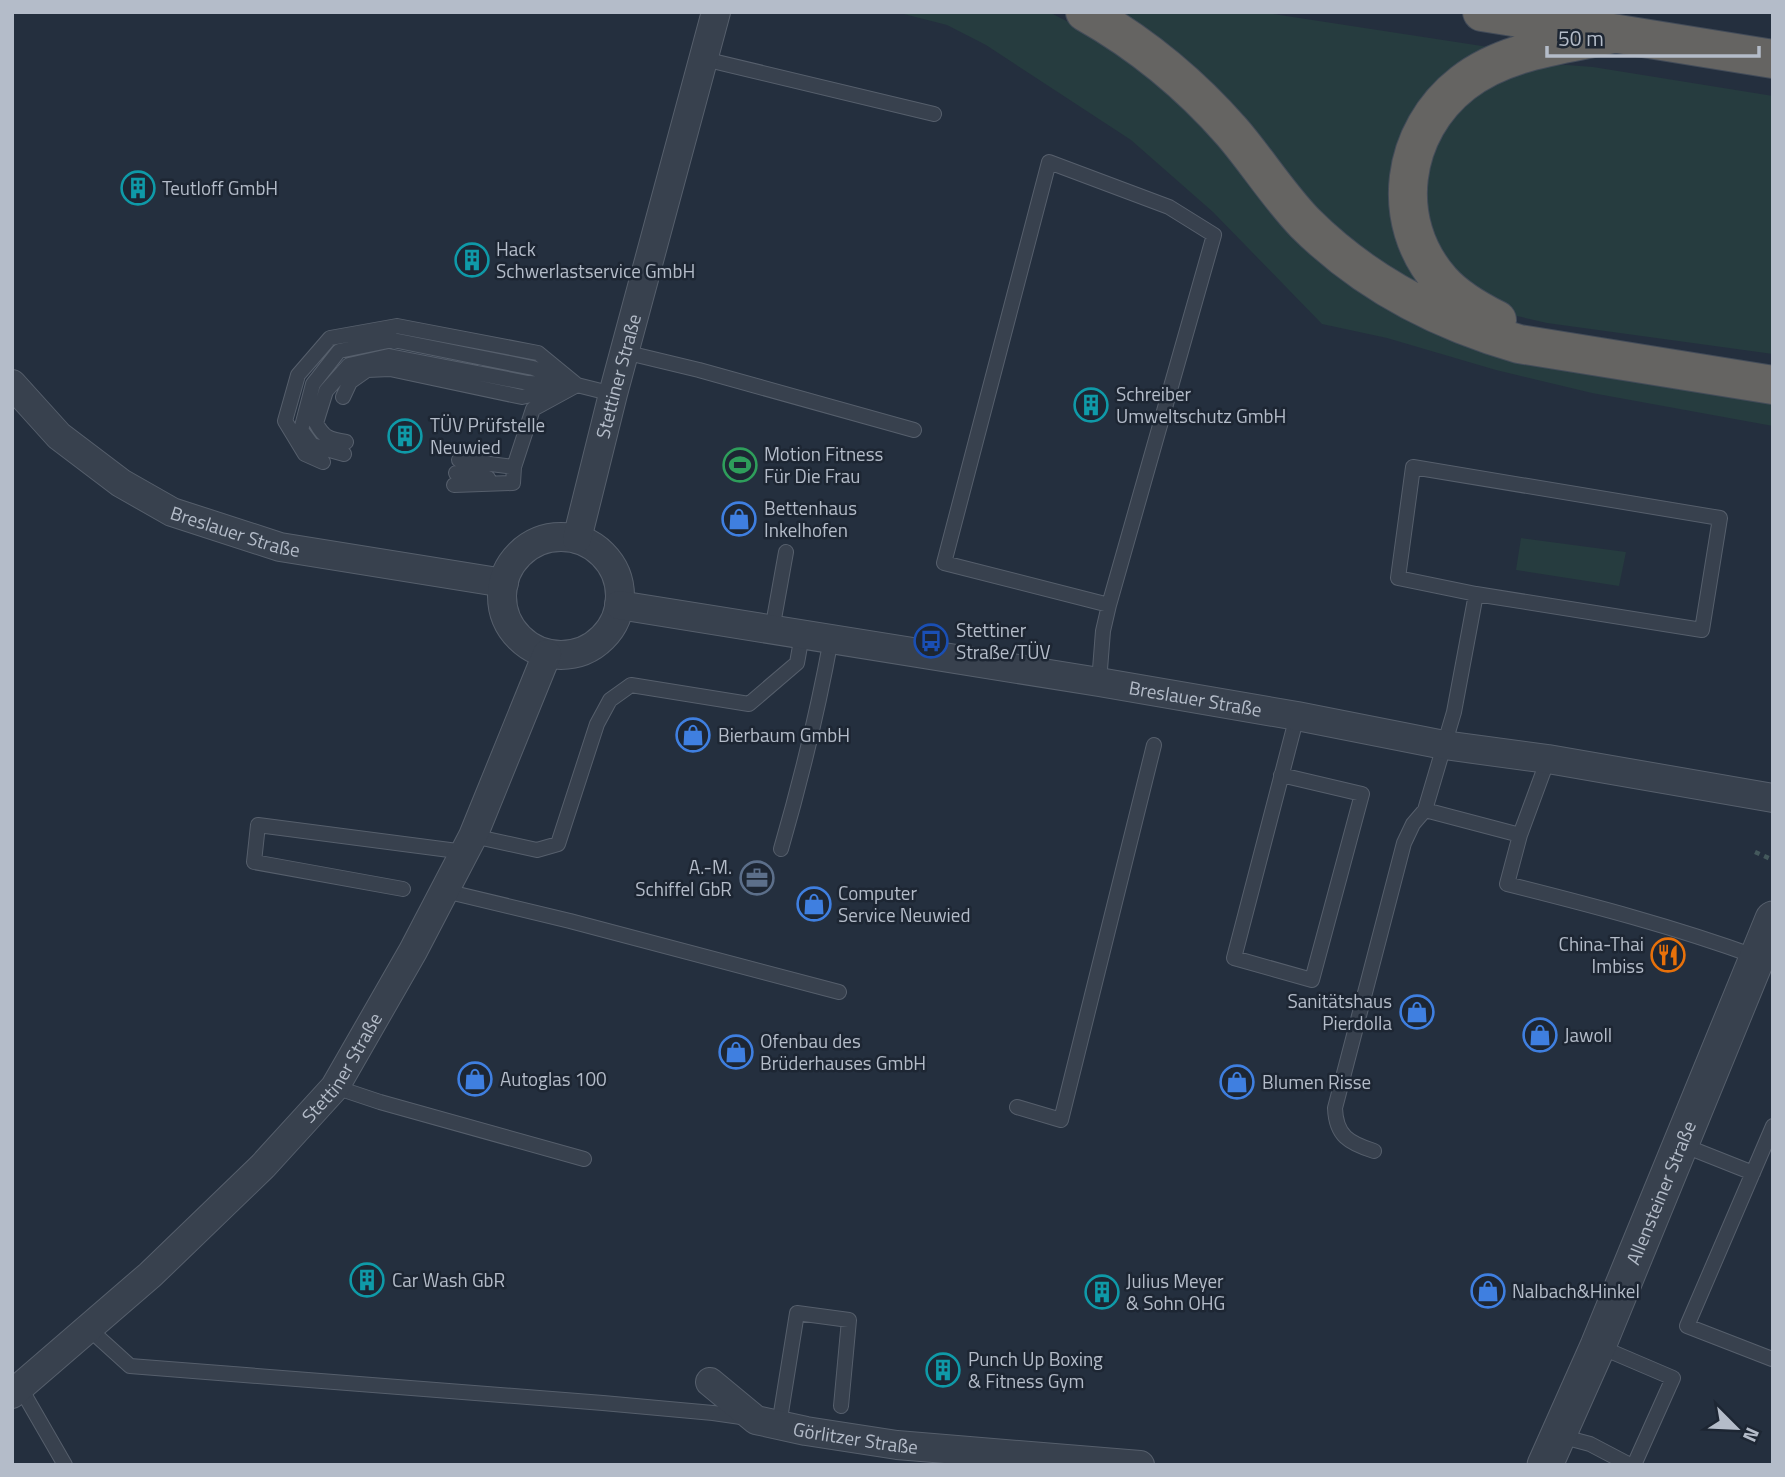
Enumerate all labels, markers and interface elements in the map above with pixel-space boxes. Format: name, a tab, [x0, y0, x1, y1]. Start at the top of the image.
scale bar	[1547, 14, 1759, 58]
text: 50 m	[1558, 22, 1604, 54]
building icon: Teutloff GmbH	[119, 169, 157, 207]
place label: Teutloff GmbH	[162, 173, 278, 202]
place label: Hack Schwerlastservice GmbH	[496, 234, 695, 285]
building icon: Hack Schwerlastservice GmbH	[453, 241, 491, 279]
street label: Stettiner Straße	[588, 310, 648, 441]
place label: Schreiber Umweltschutz GmbH	[1116, 379, 1286, 430]
building icon: Schreiber Umweltschutz GmbH	[1072, 386, 1110, 424]
place label: TÜV Prüfstelle Neuwied	[430, 410, 545, 461]
building icon: TÜV Prüfstelle Neuwied	[386, 417, 424, 455]
place label: Motion Fitness Für Die Frau	[764, 439, 884, 490]
sports icon: Motion Fitness Für Die Frau	[721, 446, 759, 484]
place label: Bettenhaus Inkelhofen	[764, 493, 857, 544]
street label: Breslauer Straße	[167, 497, 302, 564]
shop icon: Bettenhaus Inkelhofen	[720, 500, 758, 538]
place label: Stettiner Straße/TÜV	[956, 615, 1051, 666]
bus stop icon: Stettiner Straße/TÜV	[912, 622, 950, 660]
street label: Breslauer Straße	[1127, 672, 1264, 724]
shop icon: Bierbaum GmbH	[674, 716, 712, 754]
place label: Bierbaum GmbH	[718, 720, 850, 749]
place label: A.-M. Schiffel GbR	[635, 852, 732, 903]
office icon: A.-M. Schiffel GbR	[738, 859, 776, 897]
place label: Computer Service Neuwied	[838, 878, 970, 929]
shop icon: Computer Service Neuwied	[795, 885, 833, 923]
place label: China-Thai Imbiss	[1559, 929, 1644, 980]
restaurant icon: China-Thai Imbiss	[1649, 936, 1687, 974]
place label: Sanitätshaus Pierdolla	[1287, 986, 1392, 1037]
shop icon: Sanitätshaus Pierdolla	[1398, 993, 1436, 1031]
street label: Stettiner Straße	[294, 1007, 389, 1129]
shop icon: Jawoll	[1521, 1016, 1559, 1054]
place label: Jawoll	[1564, 1020, 1612, 1049]
place label: Ofenbau des Brüderhauses GmbH	[760, 1026, 926, 1077]
shop icon: Ofenbau des Brüderhauses GmbH	[717, 1033, 755, 1071]
shop icon: Autoglas 100	[456, 1060, 494, 1098]
shop icon: Blumen Risse	[1218, 1063, 1256, 1101]
place label: Autoglas 100	[500, 1064, 607, 1093]
place label: Blumen Risse	[1262, 1067, 1371, 1096]
street label: Allensteiner Straße	[1618, 1116, 1703, 1269]
building icon: Car Wash GbR	[348, 1261, 386, 1299]
place label: Car Wash GbR	[392, 1265, 505, 1294]
place label: Julius Meyer & Sohn OHG	[1126, 1266, 1225, 1317]
shop icon: Nalbach&Hinkel	[1469, 1272, 1507, 1310]
building icon: Julius Meyer & Sohn OHG	[1083, 1273, 1121, 1311]
place label: Nalbach&Hinkel	[1512, 1276, 1640, 1305]
place label: Punch Up Boxing & Fitness Gym	[968, 1344, 1103, 1395]
building icon: Punch Up Boxing & Fitness Gym	[924, 1351, 962, 1389]
north arrow	[1701, 1393, 1771, 1463]
street label: Görlitzer Straße	[790, 1414, 919, 1461]
text: N	[1736, 1423, 1768, 1447]

